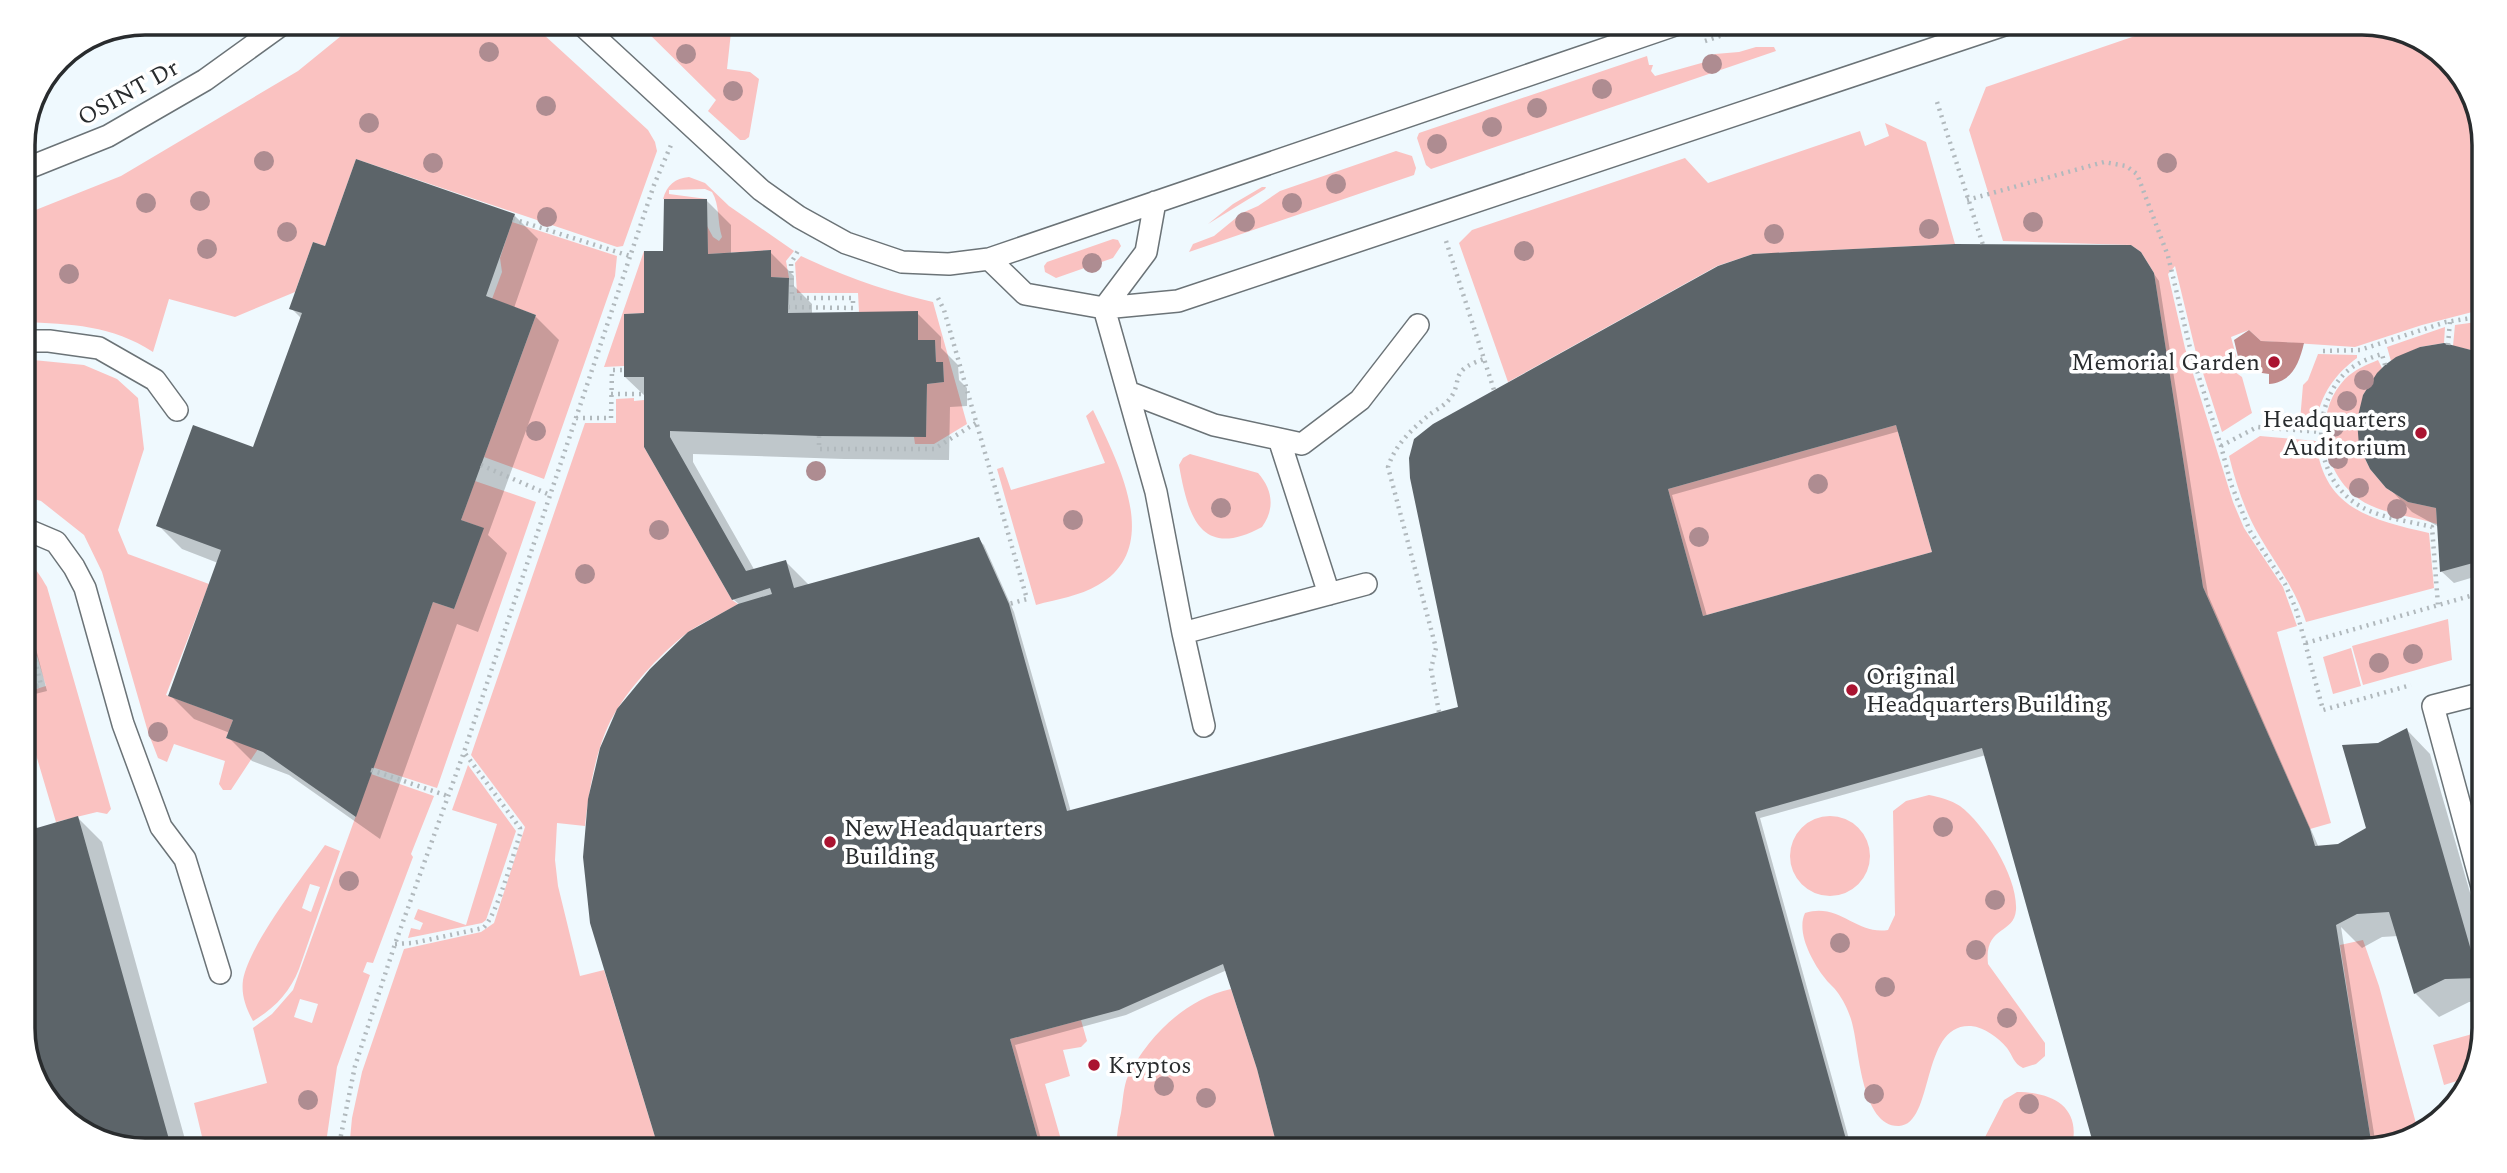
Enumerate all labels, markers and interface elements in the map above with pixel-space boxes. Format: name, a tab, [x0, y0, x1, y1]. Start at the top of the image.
street label: OSINT Dr	[71, 50, 186, 136]
place label: Memorial Garden	[2071, 345, 2260, 381]
marker: Memorial Garden	[2266, 354, 2282, 370]
place label: Headquarters Auditorium	[2263, 402, 2407, 466]
marker: Headquarters Auditorium	[2413, 425, 2429, 441]
place label: Original Headquarters Building	[1866, 659, 2108, 723]
marker: Original Headquarters Building	[1844, 682, 1860, 698]
place label: New Headquarters Building	[844, 811, 1043, 875]
marker: New Headquarters Building	[822, 834, 838, 850]
place label: Kryptos	[1108, 1048, 1192, 1084]
marker: Kryptos	[1086, 1057, 1102, 1073]

